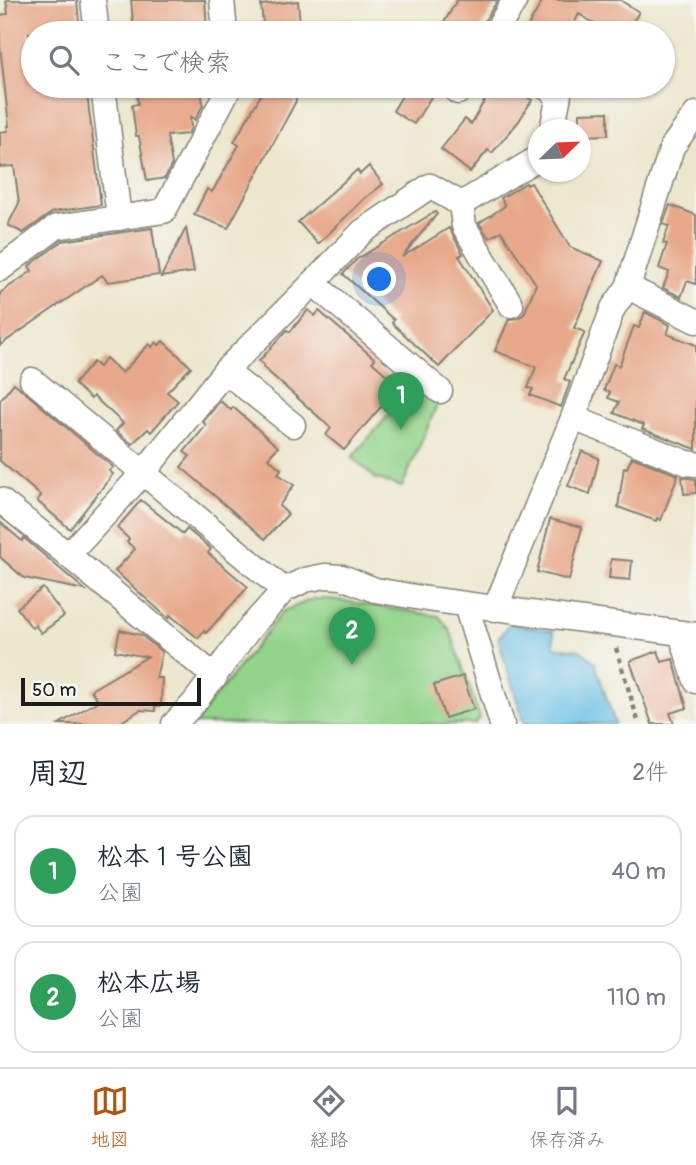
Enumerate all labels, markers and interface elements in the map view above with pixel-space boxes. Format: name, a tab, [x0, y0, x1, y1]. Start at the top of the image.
search box	[21, 21, 675, 98]
icon: search	[45, 41, 83, 79]
text: ここで検索	[101, 47, 231, 79]
north arrow	[528, 119, 591, 182]
your location	[362, 262, 396, 296]
pin: 1	[378, 372, 424, 430]
pin: 2	[329, 607, 375, 665]
scale bar	[21, 675, 201, 707]
text: 50 m	[32, 678, 76, 702]
text: 周辺	[28, 755, 88, 792]
text: 2件	[632, 758, 668, 787]
text: 松本１号公園	[97, 841, 253, 873]
text: 1	[49, 857, 58, 886]
text: 40 m	[612, 857, 666, 886]
text: 公園	[97, 878, 143, 907]
text: 松本広場	[97, 967, 201, 999]
text: 2	[47, 983, 59, 1012]
text: 110 m	[607, 983, 666, 1012]
text: 公園	[97, 1004, 143, 1033]
tab: 地図	[91, 1082, 129, 1152]
tab: 経路	[310, 1082, 348, 1152]
tab: 保存済み	[529, 1082, 605, 1152]

